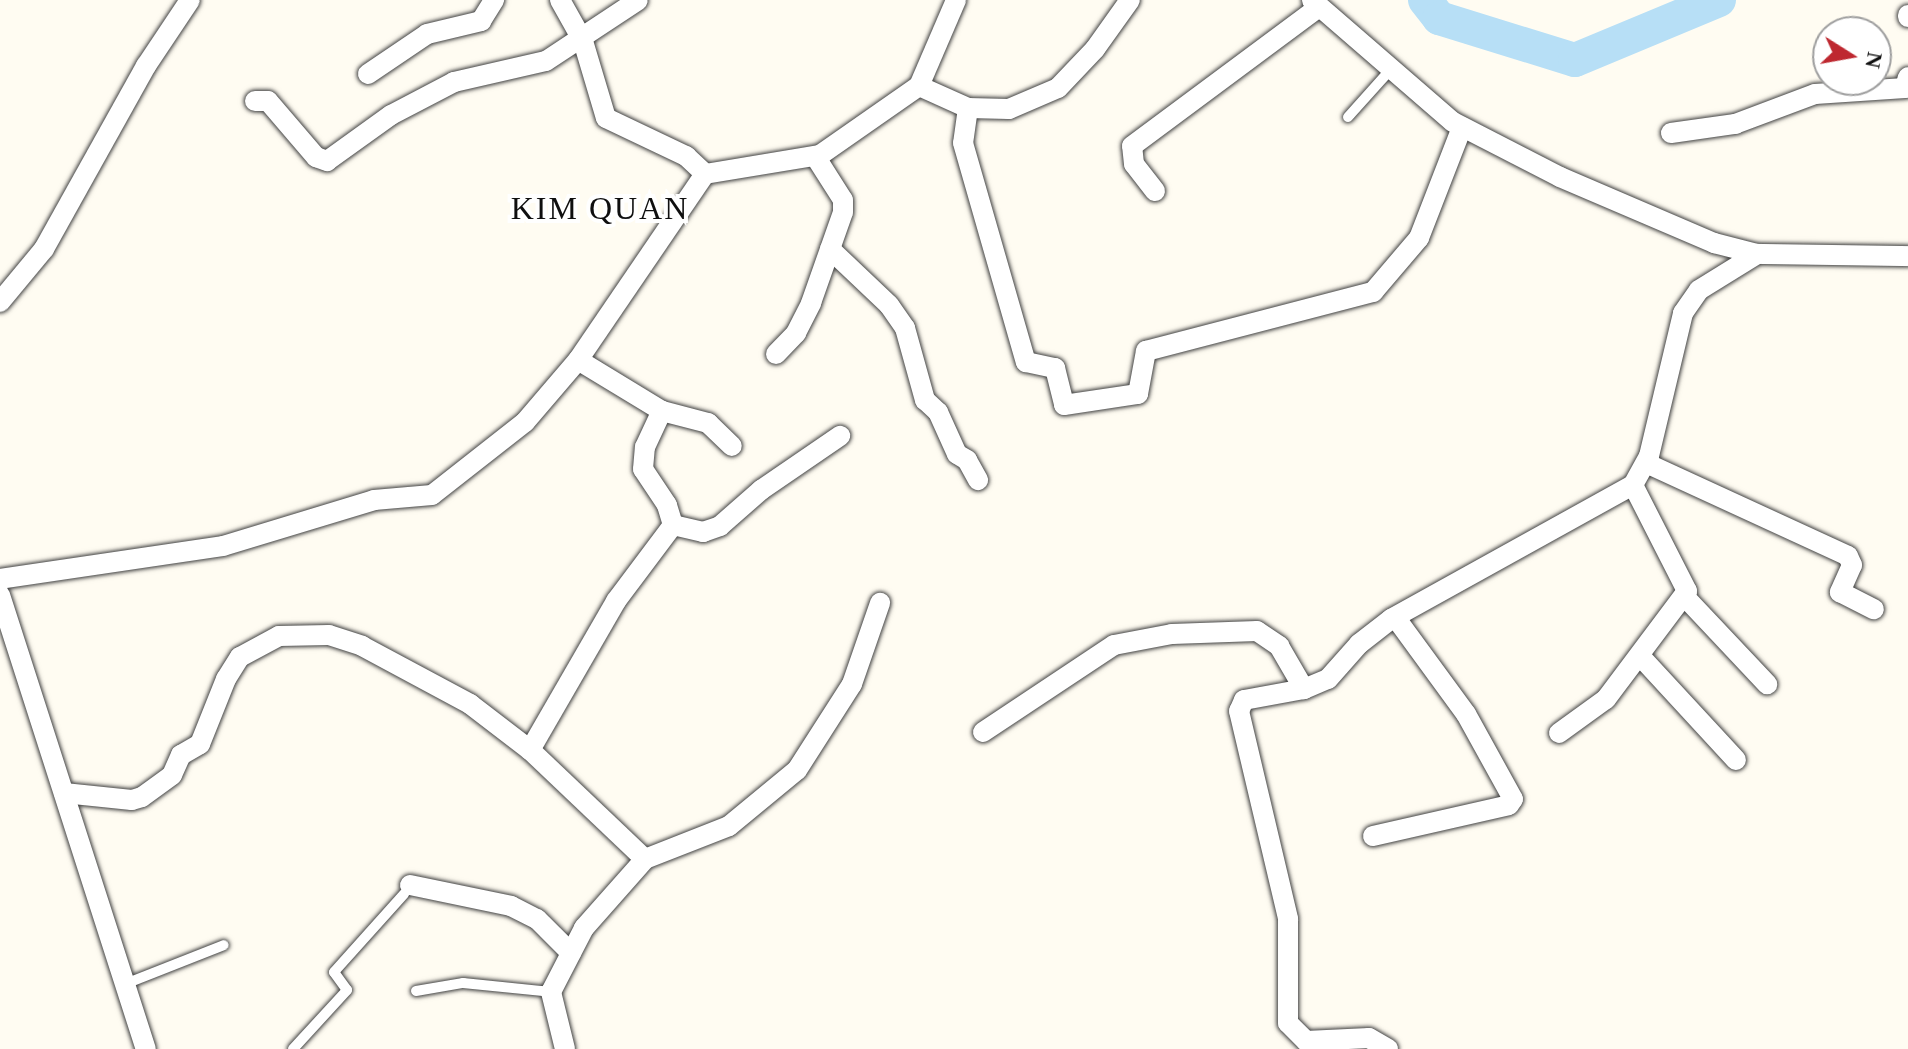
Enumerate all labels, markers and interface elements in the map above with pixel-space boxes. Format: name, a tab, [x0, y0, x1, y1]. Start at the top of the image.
north arrow	[1812, 16, 1892, 96]
text: N	[1860, 50, 1888, 70]
district label: KIM QUAN	[511, 189, 689, 227]

